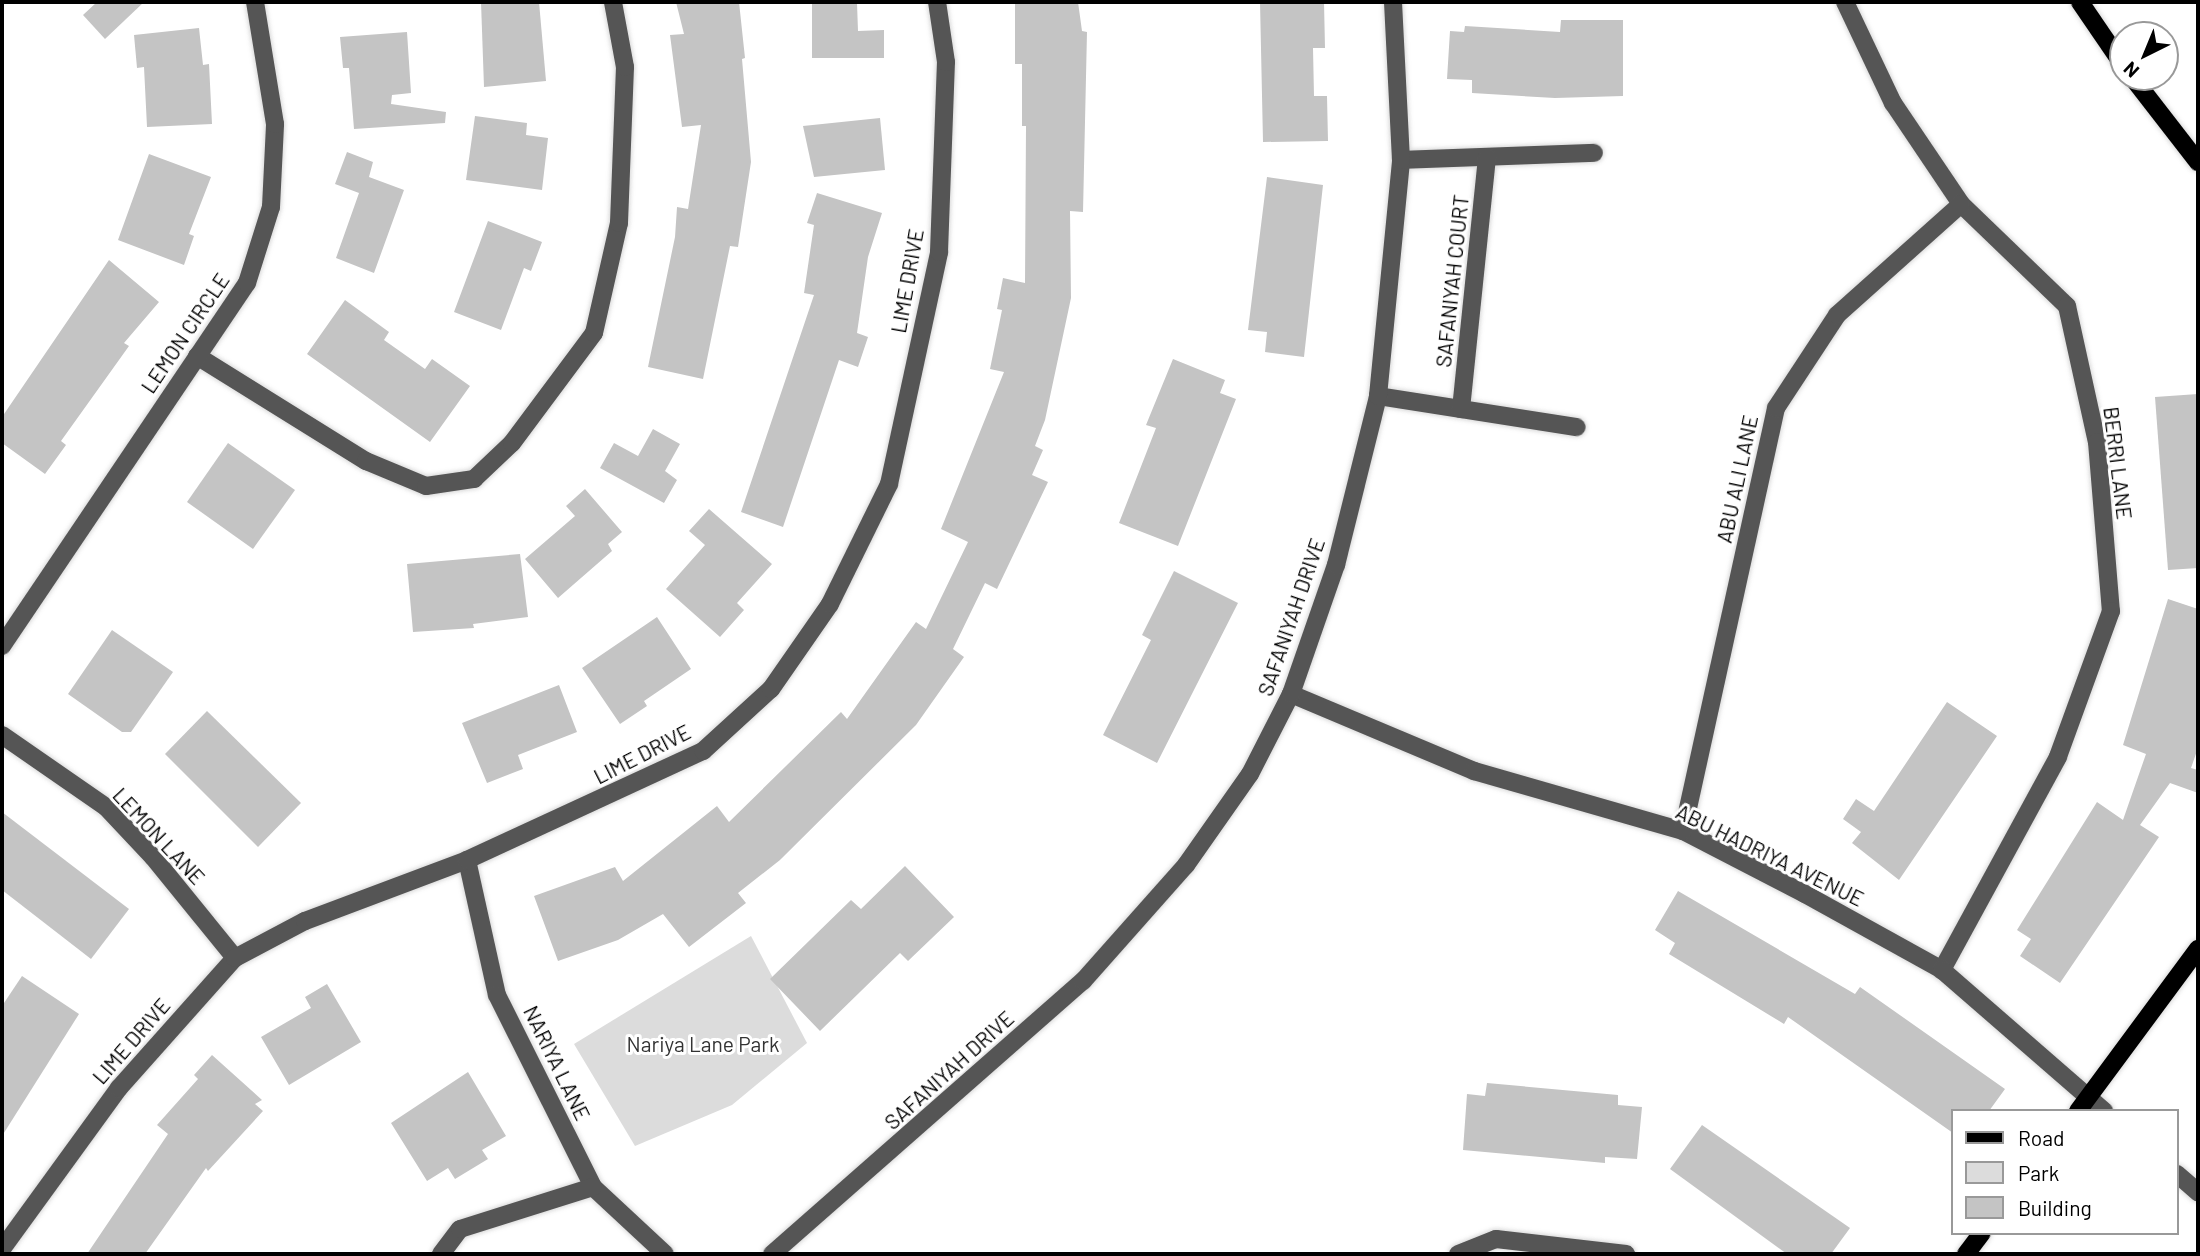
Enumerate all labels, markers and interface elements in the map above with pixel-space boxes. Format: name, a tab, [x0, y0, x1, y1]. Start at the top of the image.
north arrow	[2109, 21, 2179, 91]
text: N	[2118, 58, 2143, 83]
street label: SAFANIYAH COURT	[1430, 193, 1474, 369]
street label: LIME DRIVE	[885, 227, 929, 335]
street label: LEMON CIRCLE	[136, 268, 234, 398]
street label: BERRI LANE	[2099, 405, 2137, 521]
street label: ABU ALI LANE	[1711, 413, 1763, 545]
street label: SAFANIYAH DRIVE	[1252, 535, 1330, 699]
street label: LIME DRIVE	[589, 719, 695, 789]
street label: LEMON LANE	[108, 782, 210, 890]
street label: ABU HADRIYA AVENUE	[1672, 799, 1868, 911]
street label: LIME DRIVE	[87, 993, 175, 1089]
street label: NARIYA LANE	[518, 1002, 596, 1124]
street label: SAFANIYAH DRIVE	[879, 1005, 1019, 1135]
park label: Nariya Lane Park	[627, 1031, 779, 1057]
legend	[1952, 1109, 2179, 1235]
text: Road	[2018, 1125, 2064, 1150]
text: Park	[2018, 1160, 2059, 1185]
text: Building	[2018, 1195, 2092, 1220]

